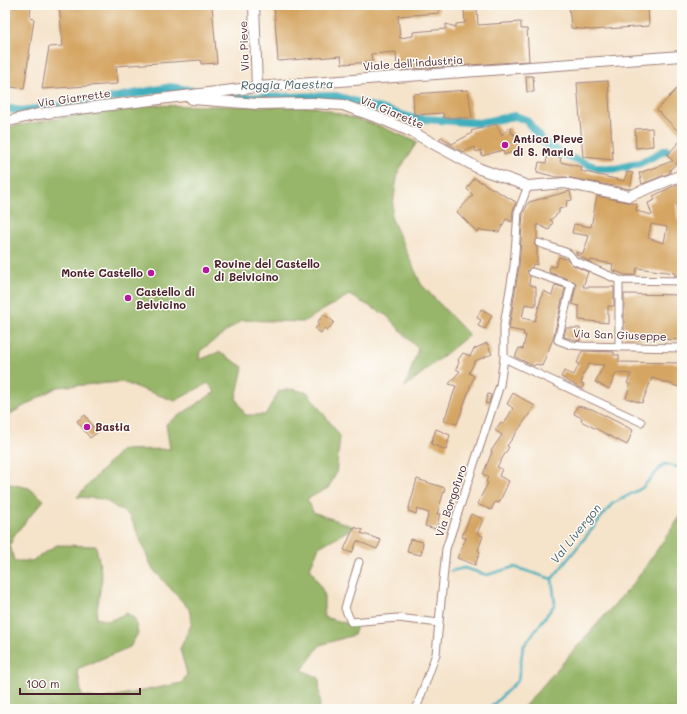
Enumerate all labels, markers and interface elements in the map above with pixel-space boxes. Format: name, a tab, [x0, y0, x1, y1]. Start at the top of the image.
street label: Via Pieve	[235, 20, 252, 71]
street label: Viale dell'industria	[362, 52, 464, 73]
water label: Roggia Maestra	[240, 75, 334, 93]
street label: Via Giarrette	[36, 85, 112, 110]
street label: Via Giarette	[358, 91, 427, 132]
place label: Antica Pieve di S. Maria	[513, 131, 584, 159]
marker: Antica Pieve di S. Maria	[500, 140, 510, 150]
place label: Rovine del Castello di Belvicino	[214, 256, 320, 284]
place label: Monte Castello	[61, 265, 143, 280]
marker: Rovine del Castello di Belvicino	[201, 265, 211, 275]
marker: Monte Castello	[146, 268, 156, 278]
place label: Castello di Belvicino	[136, 284, 195, 312]
marker: Castello di Belvicino	[123, 293, 133, 303]
street label: Via San Giuseppe	[573, 325, 667, 344]
place label: Bastia	[95, 419, 130, 434]
marker: Bastia	[82, 422, 92, 432]
street label: Via Borgofuro	[431, 463, 470, 539]
water label: Val Livergon	[546, 500, 605, 567]
scale bar	[20, 670, 140, 696]
text: 100 m	[26, 675, 60, 691]

